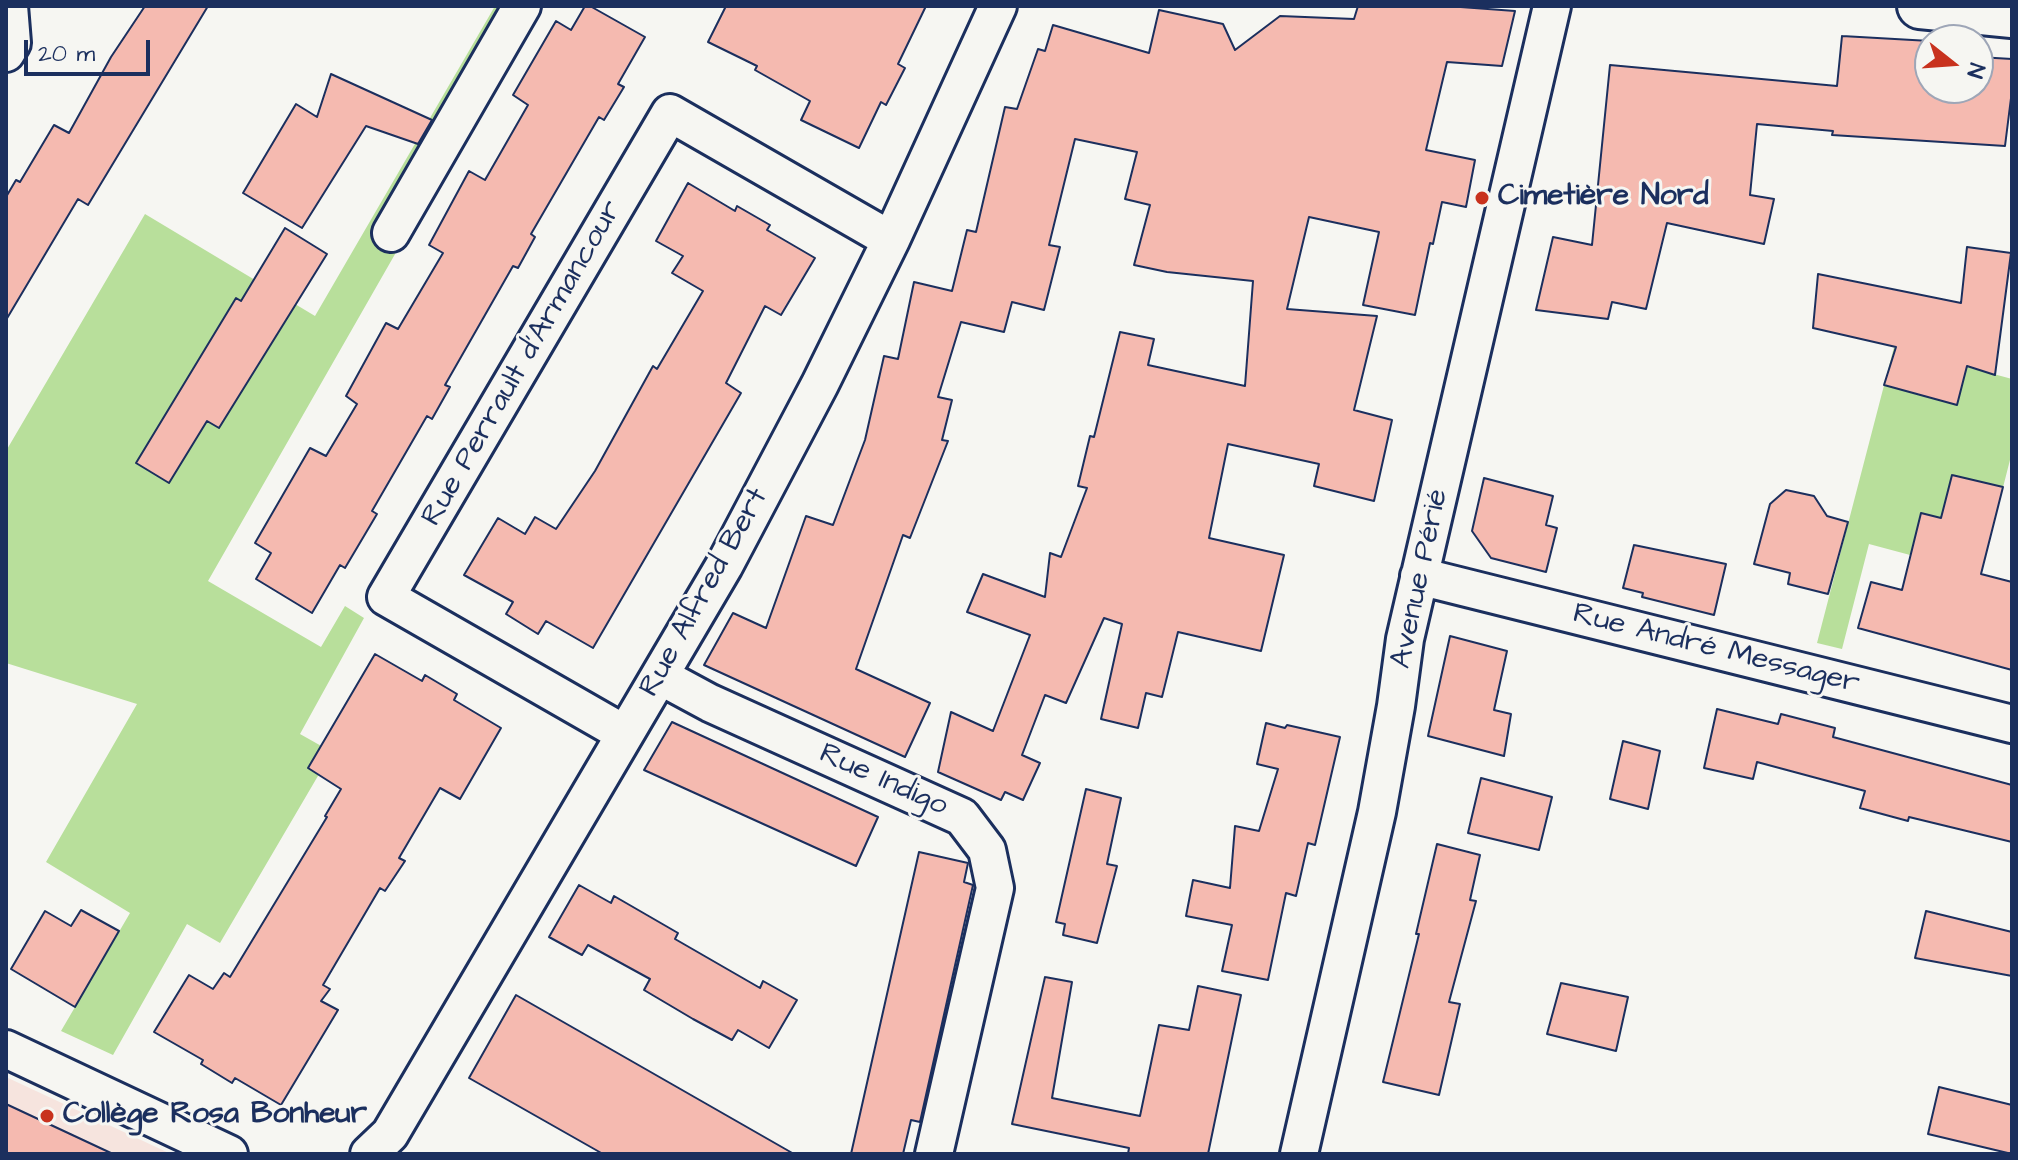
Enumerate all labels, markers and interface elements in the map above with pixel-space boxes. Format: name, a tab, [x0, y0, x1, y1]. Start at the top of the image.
scale bar	[28, 24, 154, 74]
north arrow	[1914, 24, 1994, 104]
text: 20 m	[38, 37, 95, 71]
text: N	[1959, 59, 1992, 82]
place label: Cimetière Nord	[1498, 180, 1709, 216]
marker: Cimetière Nord	[1473, 189, 1491, 207]
street label: Rue Perrault d'Armancour	[415, 195, 631, 533]
street label: Rue Alfred Bert	[633, 482, 777, 704]
street label: Avenue Périé	[1384, 486, 1458, 672]
street label: Rue André Messager	[1569, 597, 1863, 703]
street label: Rue Indigo	[813, 737, 953, 825]
place label: Collège Rosa Bonheur	[63, 1098, 367, 1134]
marker: Collège Rosa Bonheur	[38, 1107, 56, 1125]

